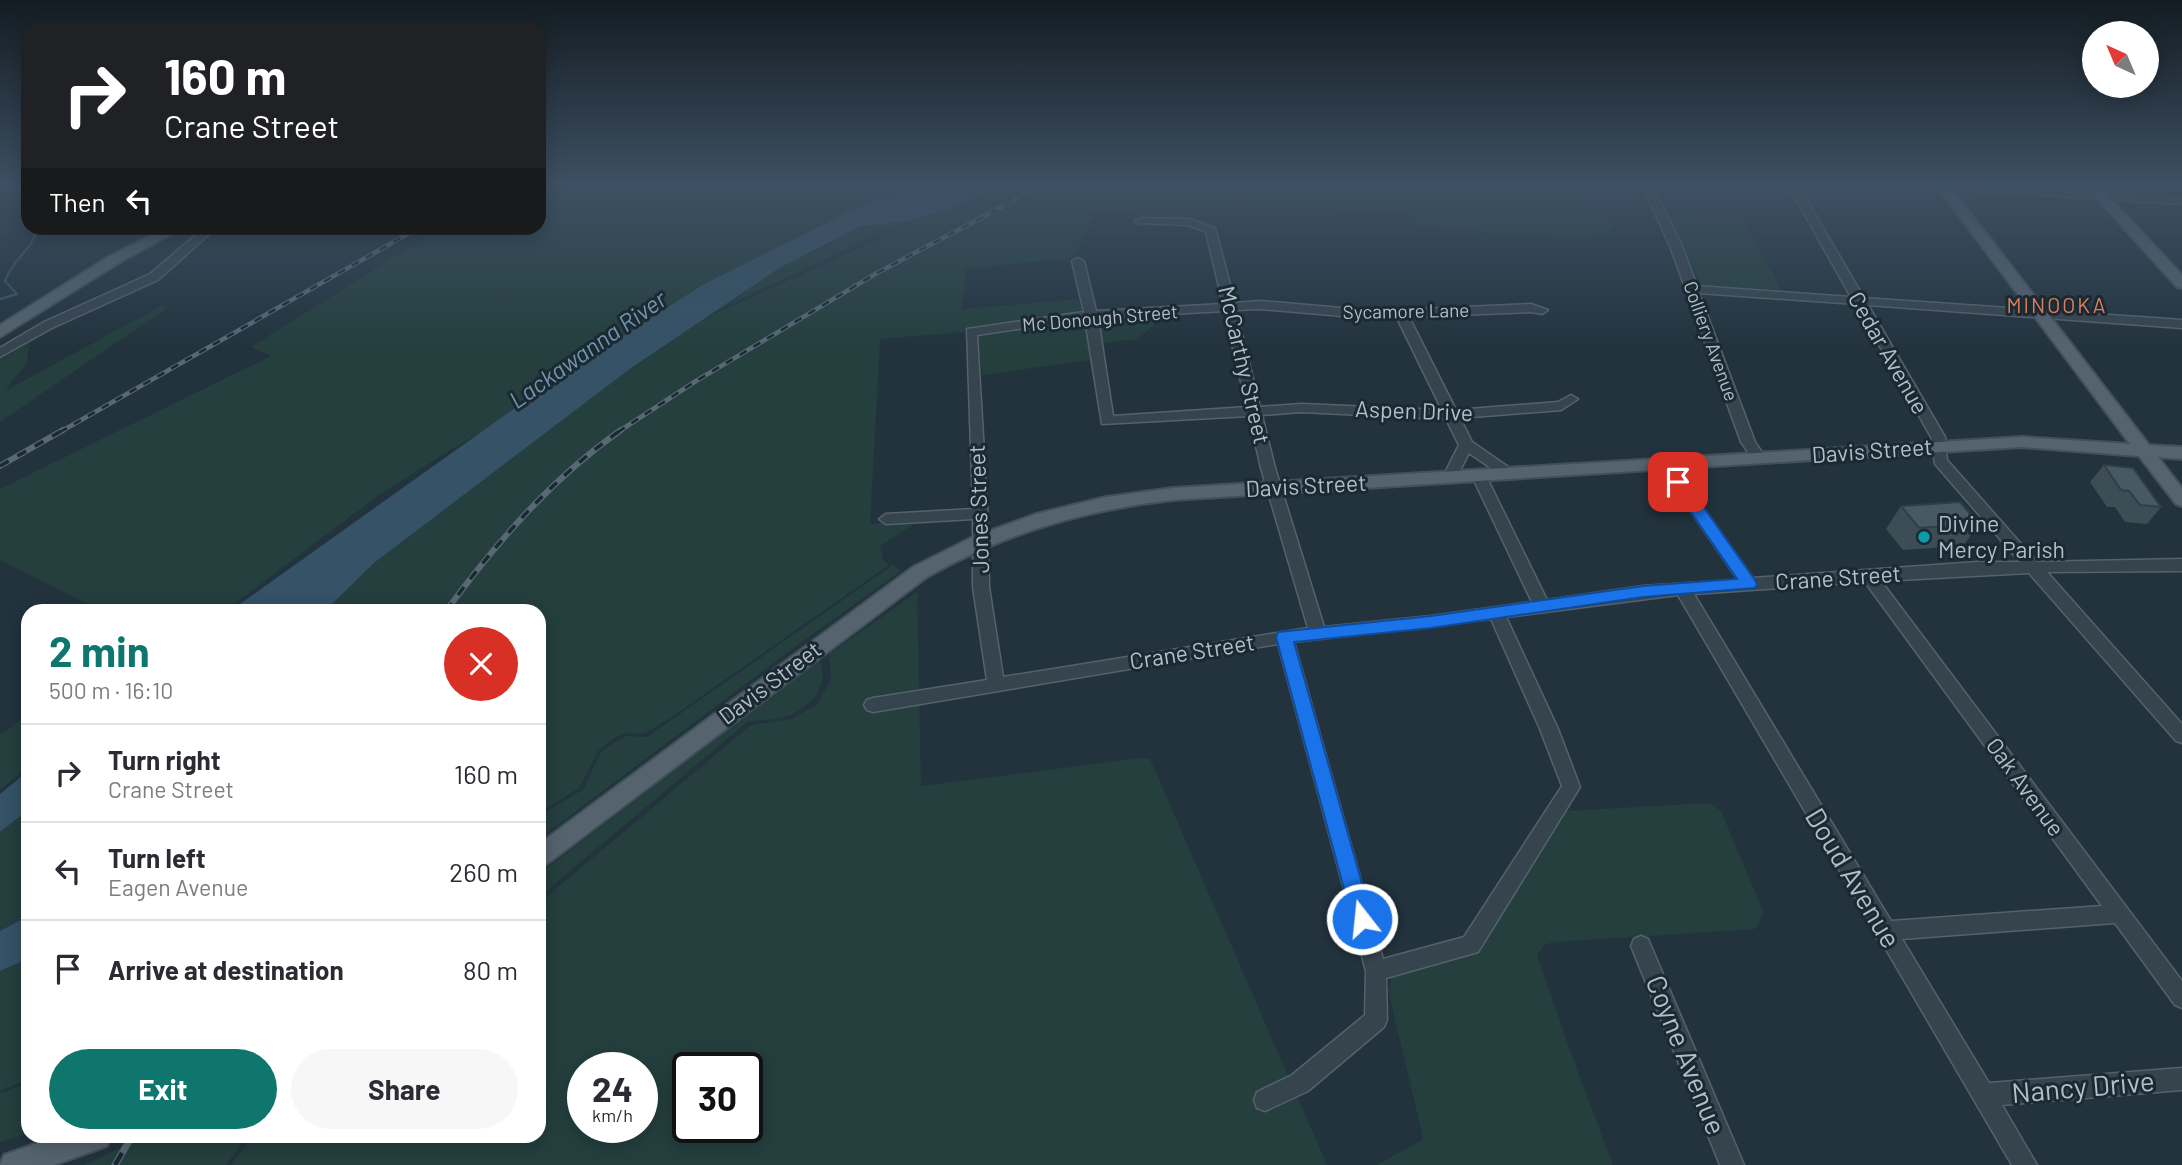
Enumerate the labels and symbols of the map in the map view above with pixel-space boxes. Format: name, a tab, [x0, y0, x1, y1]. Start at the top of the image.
north arrow	[2082, 21, 2160, 98]
street label: Colliery Avenue	[1679, 278, 1744, 404]
water label: Lackawanna River	[503, 283, 673, 414]
street label: McCarthy Street	[1213, 283, 1277, 446]
street label: Cedar Avenue	[1843, 286, 1935, 419]
district label: MINOOKA	[2007, 292, 2107, 317]
street label: Sycamore Lane	[1343, 298, 1469, 323]
street label: Mc Donough Street	[1021, 299, 1179, 336]
street label: Aspen Drive	[1355, 394, 1474, 426]
street label: Davis Street	[1811, 432, 1933, 468]
street label: Jones Street	[962, 444, 994, 574]
pin	[1648, 452, 1708, 512]
street label: Davis Street	[1245, 468, 1367, 502]
place label: Divine Mercy Parish	[1938, 509, 2065, 563]
marker: Divine Mercy Parish	[1916, 529, 1932, 545]
street label: Crane Street	[1774, 559, 1902, 595]
street label: Crane Street	[1127, 627, 1256, 675]
street label: Davis Street	[713, 635, 826, 730]
street label: Oak Avenue	[1981, 732, 2071, 841]
street label: Doud Avenue	[1799, 801, 1909, 954]
position arrow	[1325, 882, 1399, 956]
street label: Coyne Avenue	[1640, 970, 1734, 1139]
speed limit sign: 30	[672, 1052, 763, 1143]
street label: Nancy Drive	[2010, 1063, 2156, 1109]

